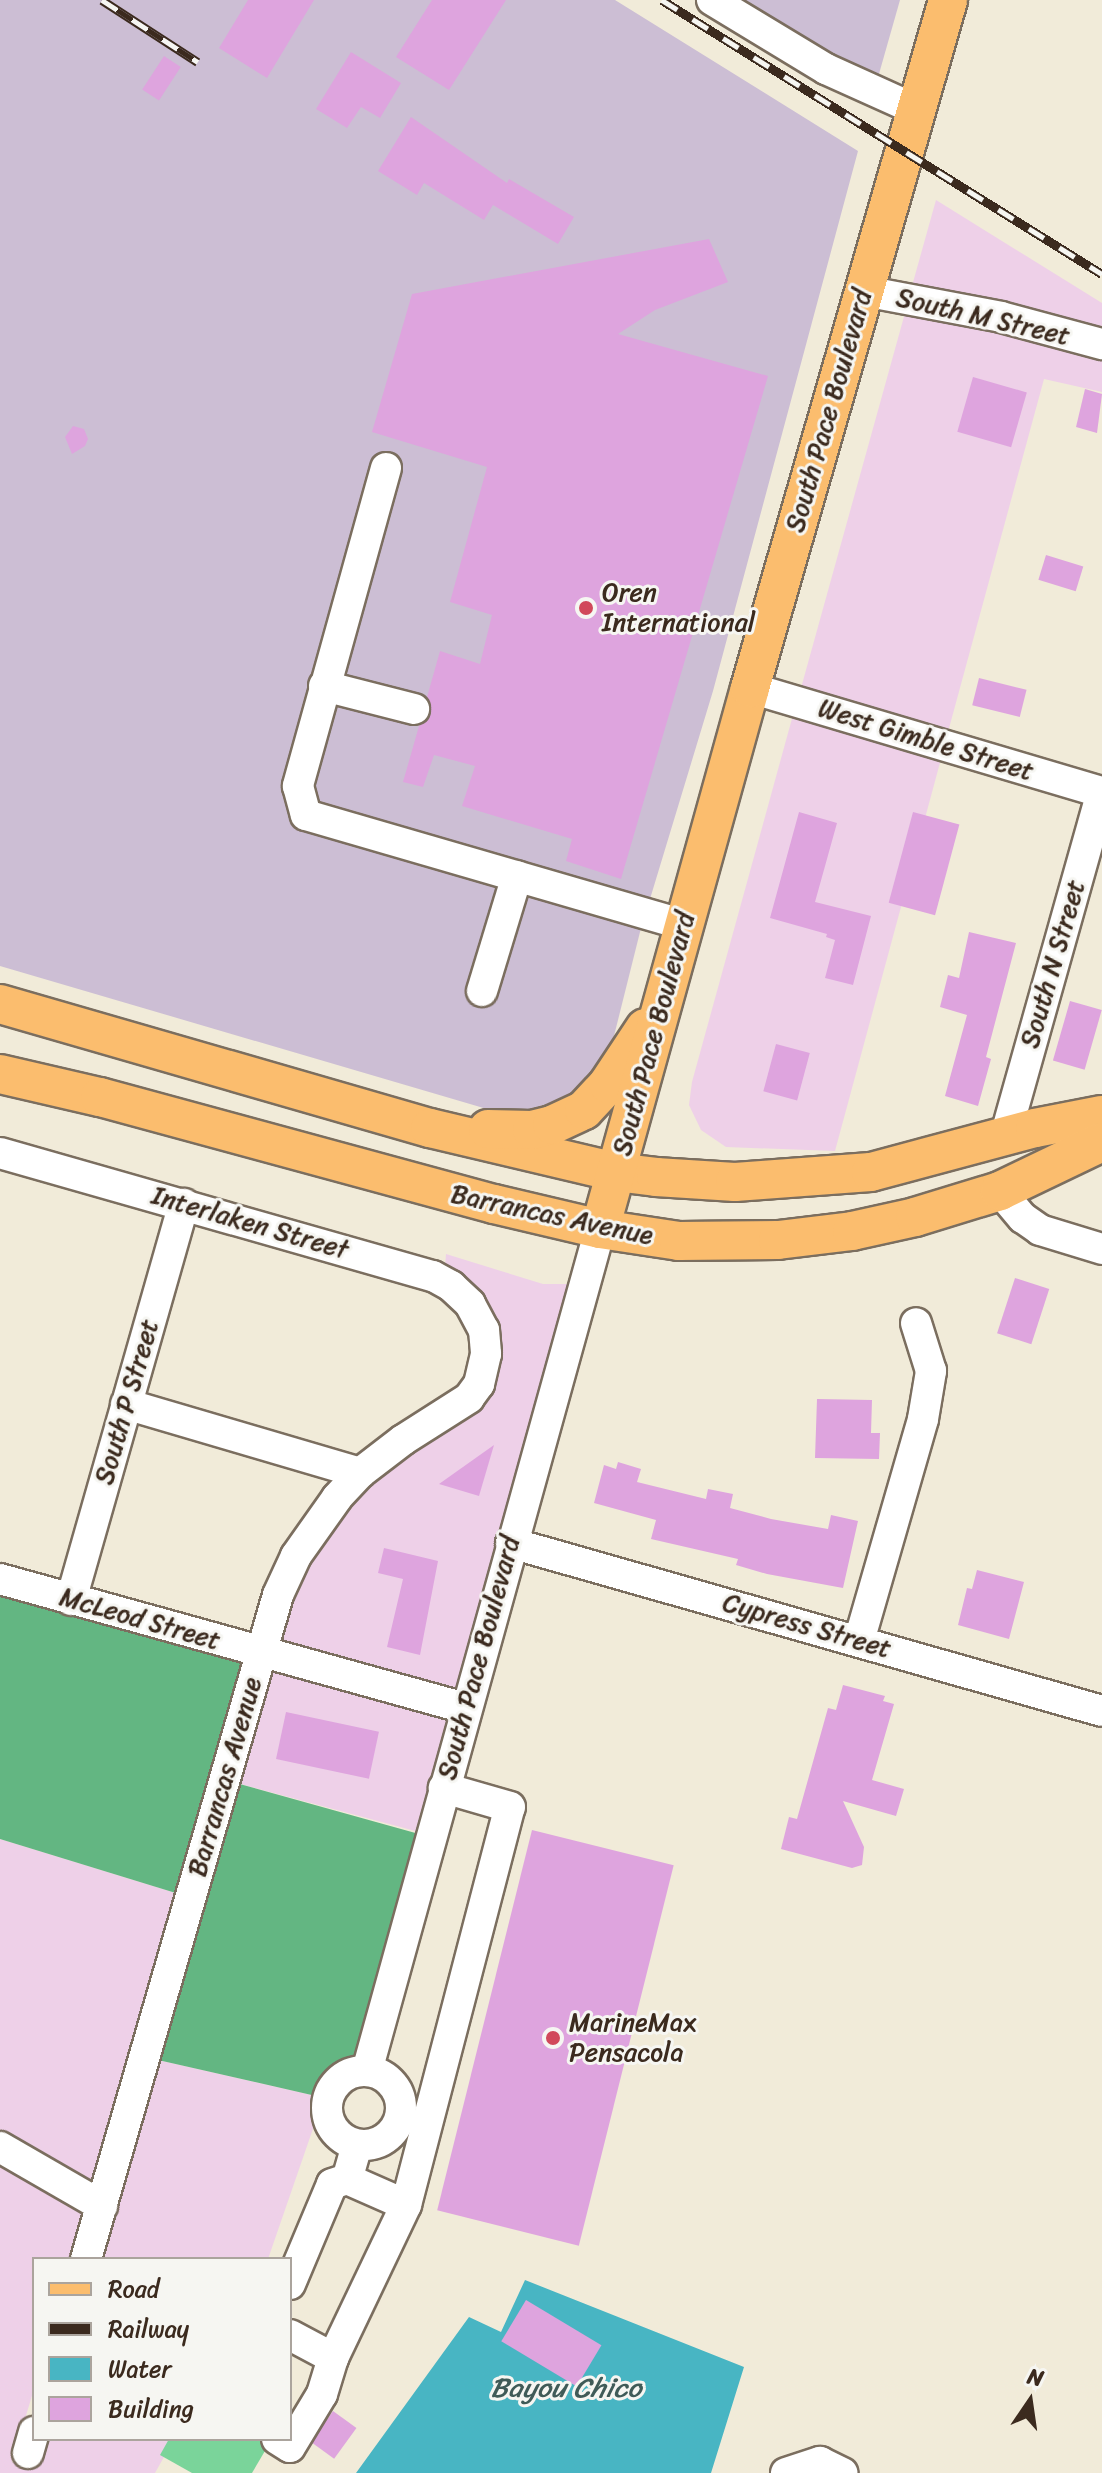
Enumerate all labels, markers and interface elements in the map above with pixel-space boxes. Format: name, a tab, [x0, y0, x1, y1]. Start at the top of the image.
street label: South M Street	[892, 282, 1074, 352]
street label: South Pace Boulevard	[780, 286, 878, 536]
place label: Oren International	[602, 577, 755, 638]
marker: Oren International	[577, 599, 595, 617]
street label: West Gimble Street	[814, 692, 1038, 788]
street label: South N Street	[1014, 875, 1092, 1053]
street label: South Pace Boulevard	[607, 909, 701, 1159]
street label: Barrancas Avenue	[448, 1178, 656, 1252]
street label: Interlaken Street	[148, 1180, 352, 1266]
street label: South P Street	[88, 1314, 166, 1490]
street label: South Pace Boulevard	[432, 1533, 526, 1783]
street label: McLeod Street	[55, 1581, 225, 1657]
street label: Cypress Street	[719, 1587, 895, 1665]
street label: Barrancas Avenue	[182, 1674, 268, 1880]
place label: MarineMax Pensacola	[569, 2007, 696, 2068]
marker: MarineMax Pensacola	[544, 2029, 562, 2047]
legend	[32, 2257, 292, 2441]
text: Road	[108, 2268, 159, 2310]
text: Railway	[108, 2308, 189, 2350]
text: Water	[108, 2348, 171, 2390]
text: N	[1024, 2356, 1047, 2398]
north arrow	[990, 2361, 1070, 2441]
water label: Bayou Chico	[491, 2371, 641, 2405]
text: Building	[108, 2388, 194, 2430]

